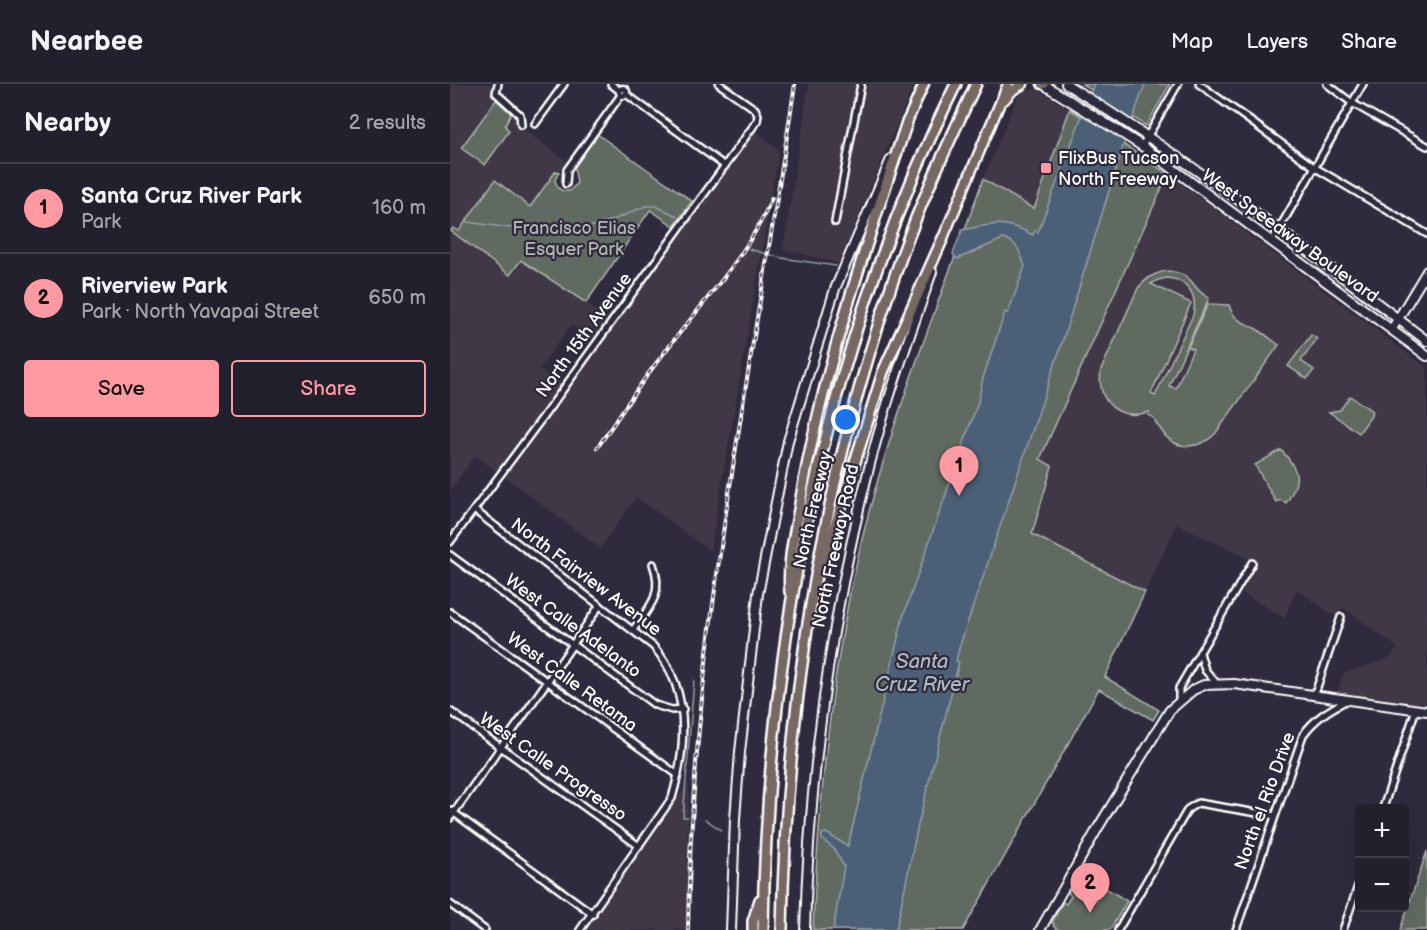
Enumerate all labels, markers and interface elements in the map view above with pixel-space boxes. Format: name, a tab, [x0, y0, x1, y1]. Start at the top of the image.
text: Nearbee	[30, 25, 143, 58]
text: Map	[1171, 29, 1213, 54]
text: Layers	[1246, 29, 1308, 54]
text: Share	[1341, 29, 1397, 54]
text: Nearby	[24, 108, 111, 139]
text: 2 results	[349, 111, 426, 135]
place label: FlixBus Tucson North Freeway	[1058, 148, 1179, 190]
marker: FlixBus Tucson North Freeway	[1039, 161, 1053, 175]
street label: West Speedway Boulevard	[1198, 165, 1382, 307]
text: Santa Cruz River Park	[81, 183, 302, 210]
text: 1	[39, 196, 48, 220]
text: 160 m	[372, 196, 426, 220]
text: Park	[81, 210, 121, 234]
park label: Francisco Elias Esquer Park	[512, 218, 636, 260]
street label: North 15th Avenue	[532, 268, 636, 401]
text: Riverview Park	[81, 273, 227, 300]
text: 2	[38, 286, 49, 310]
text: 650 m	[369, 286, 426, 310]
text: Park · North Yavapai Street	[81, 300, 319, 324]
button: Save	[24, 360, 219, 417]
button: Share	[231, 360, 426, 417]
your location	[831, 405, 860, 434]
pin: 1	[940, 446, 978, 496]
street label: North Freeway	[789, 449, 837, 570]
street label: North Freeway Road	[808, 462, 864, 630]
street label: North Fairview Avenue	[507, 514, 666, 641]
street label: West Calle Adelanto	[501, 570, 645, 682]
street label: West Calle Retama	[503, 628, 641, 736]
water label: Santa Cruz River	[875, 650, 971, 697]
street label: West Calle Progresso	[475, 708, 631, 826]
street label: North el Rio Drive	[1230, 729, 1300, 873]
map controls	[1355, 804, 1409, 912]
button: +	[1355, 804, 1409, 858]
button: −	[1355, 858, 1409, 912]
pin: 2	[1070, 864, 1110, 913]

